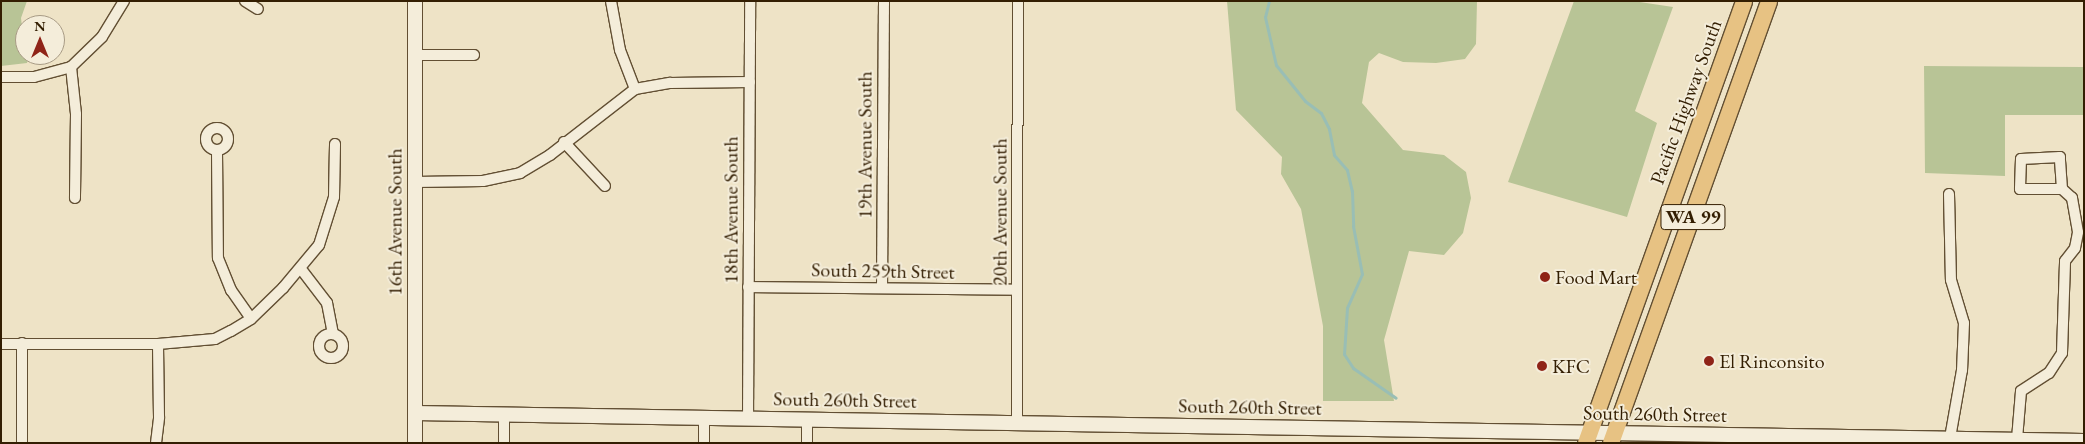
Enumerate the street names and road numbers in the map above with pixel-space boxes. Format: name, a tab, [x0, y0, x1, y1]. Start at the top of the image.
street label: Pacific Highway South	[1645, 16, 1727, 188]
street label: 19th Avenue South	[853, 71, 877, 219]
street label: 18th Avenue South	[719, 136, 743, 284]
street label: 20th Avenue South	[988, 138, 1012, 286]
street label: 16th Avenue South	[383, 148, 407, 296]
road number: WA 99	[1659, 200, 1727, 233]
street label: South 259th Street	[811, 258, 955, 284]
street label: South 260th Street	[773, 387, 917, 413]
street label: South 260th Street	[1178, 394, 1322, 420]
street label: South 260th Street	[1583, 401, 1727, 427]

